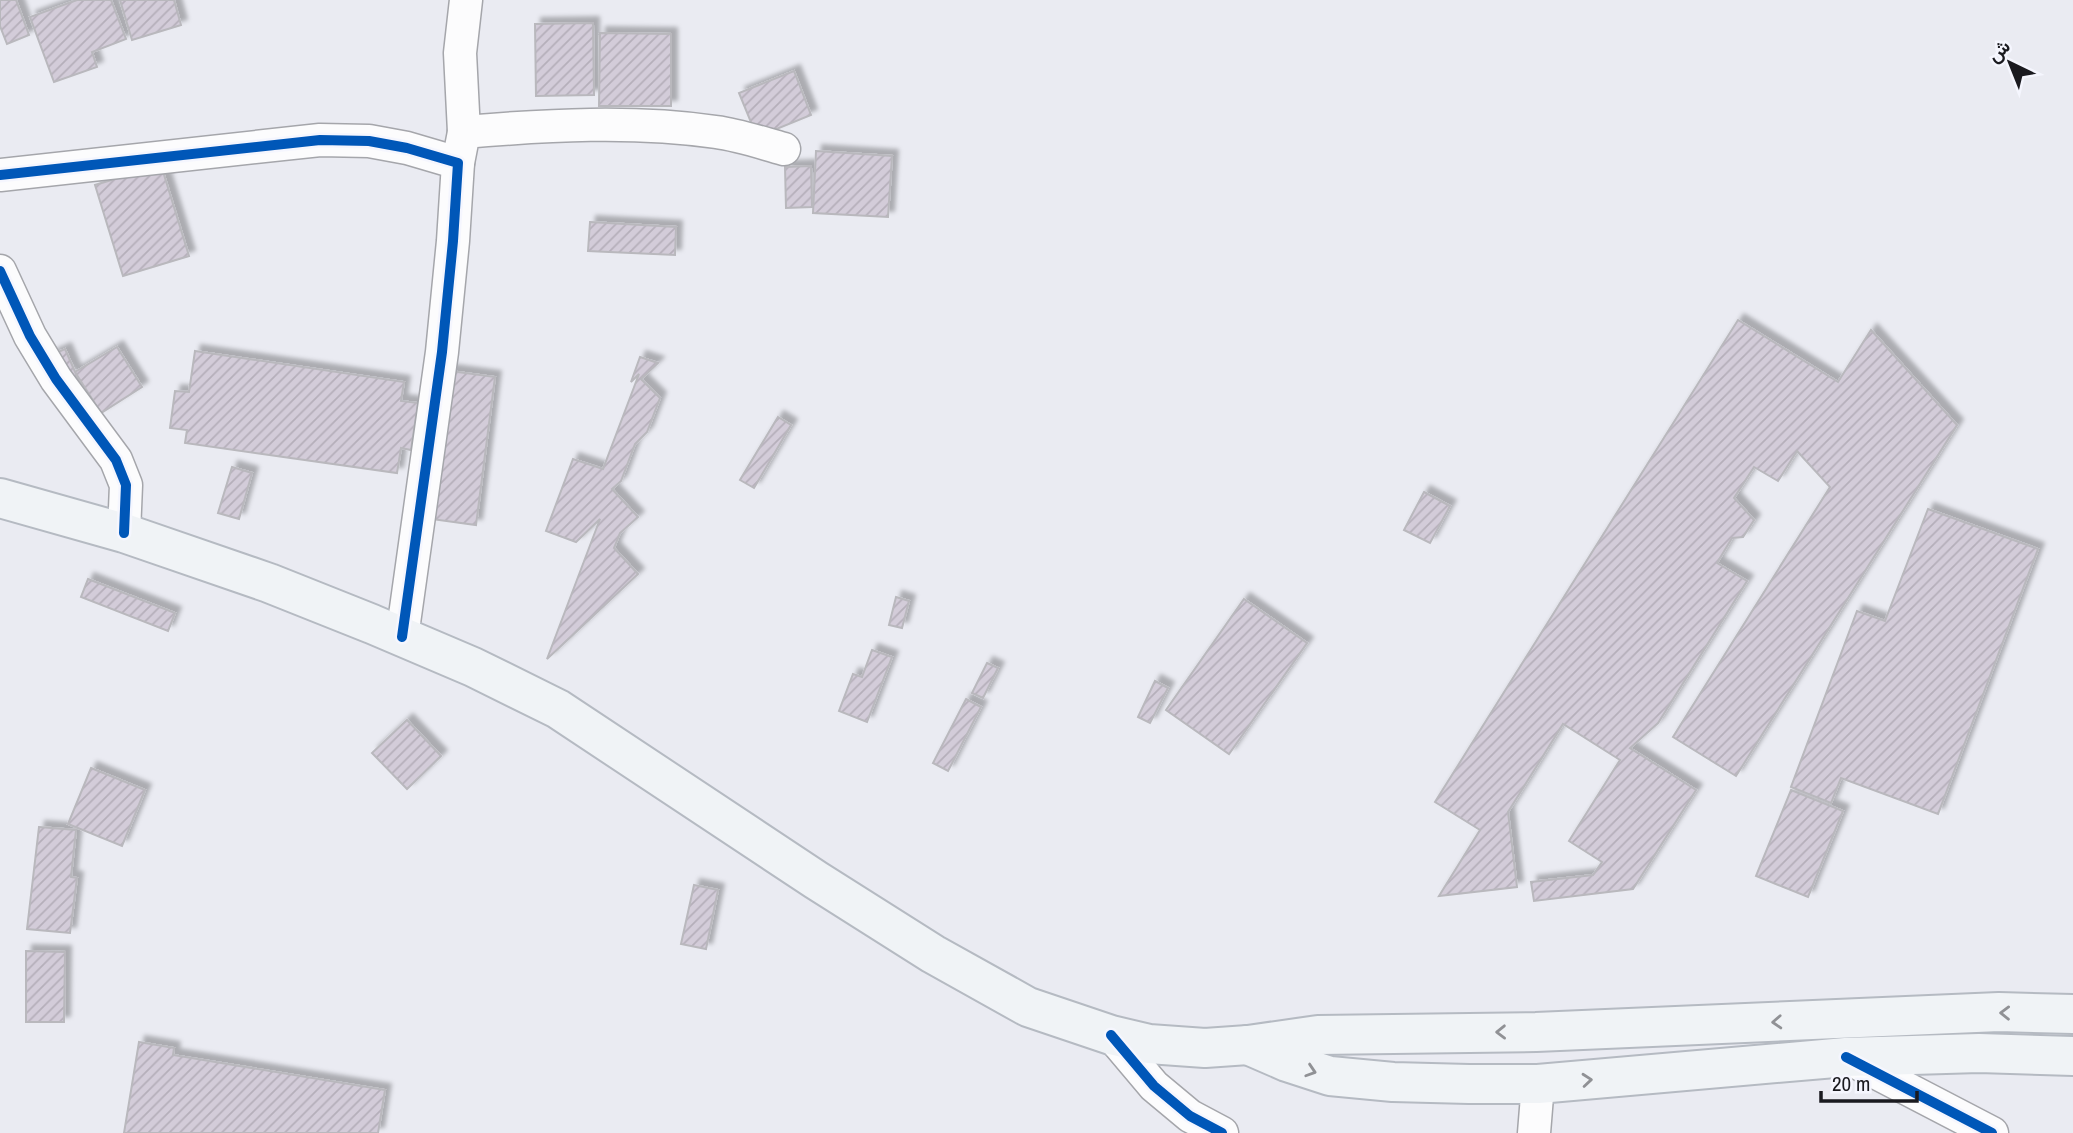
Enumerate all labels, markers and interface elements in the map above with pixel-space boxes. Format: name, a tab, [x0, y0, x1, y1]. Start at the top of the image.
north arrow	[1975, 28, 2045, 98]
text: ش	[1981, 33, 2016, 68]
one-way arrow	[1999, 1005, 2010, 1021]
one-way arrow	[1772, 1014, 1783, 1029]
one-way arrow	[1495, 1025, 1506, 1040]
scale bar	[1821, 1060, 1917, 1104]
one-way arrow	[1305, 1062, 1317, 1077]
text: 20 m	[1832, 1069, 1870, 1098]
one-way arrow	[1581, 1073, 1592, 1088]

